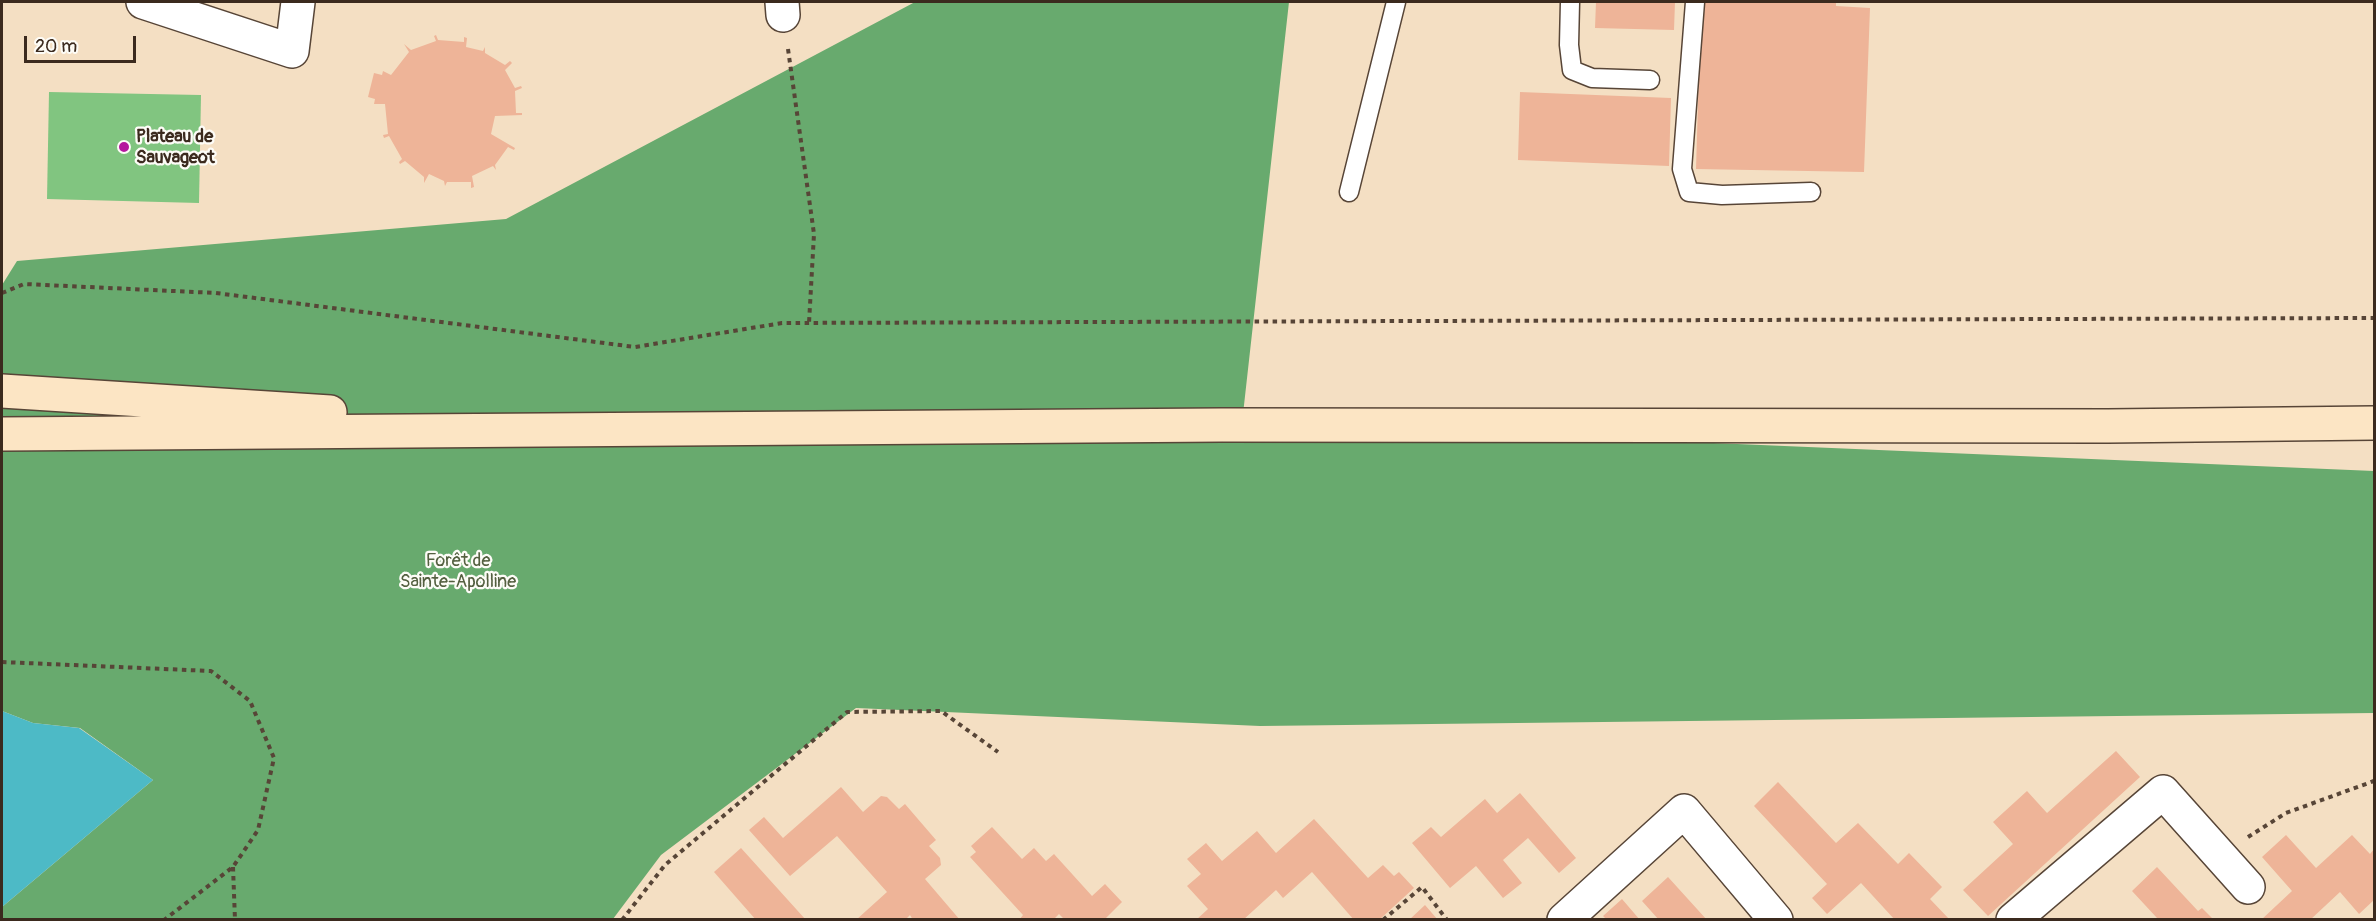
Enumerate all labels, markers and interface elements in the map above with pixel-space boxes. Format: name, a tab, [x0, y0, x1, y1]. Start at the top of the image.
scale bar	[27, 24, 140, 62]
text: 20 m	[35, 35, 77, 58]
place label: Plateau de Sauvageot	[136, 126, 215, 168]
marker: Plateau de Sauvageot	[117, 140, 131, 154]
park label: Forêt de Sainte-Apolline	[400, 550, 516, 592]

